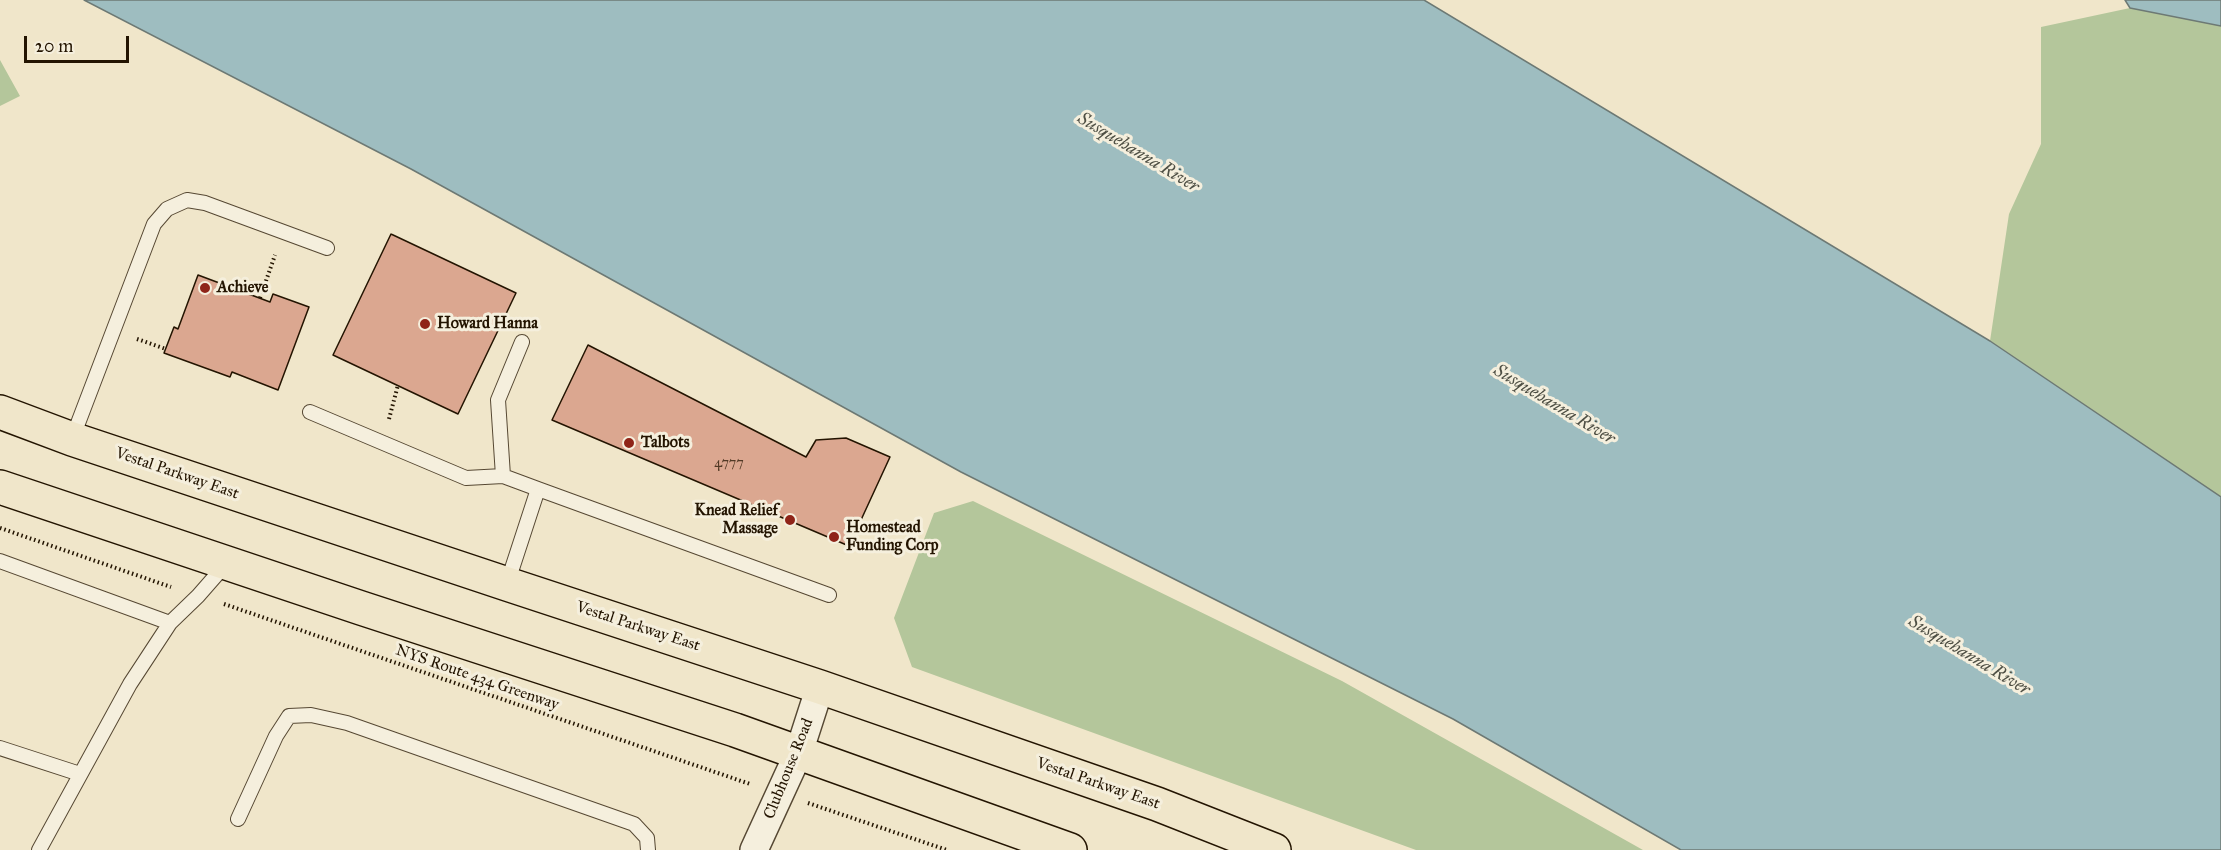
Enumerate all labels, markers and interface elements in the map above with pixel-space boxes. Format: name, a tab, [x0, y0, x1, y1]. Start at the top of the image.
scale bar	[27, 24, 132, 62]
text: 20 m	[35, 35, 73, 57]
water label: Susquehanna River	[1073, 108, 1203, 198]
place label: Achieve	[217, 278, 268, 298]
marker: Achieve	[198, 281, 212, 295]
place label: Howard Hanna	[437, 314, 538, 334]
marker: Howard Hanna	[418, 317, 432, 331]
water label: Susquehanna River	[1489, 360, 1619, 450]
place label: Talbots	[641, 433, 690, 453]
marker: Talbots	[622, 436, 636, 450]
street label: Vestal Parkway East	[113, 444, 241, 504]
house number: 4777	[714, 456, 744, 472]
place label: Knead Relief Massage	[695, 501, 778, 539]
marker: Knead Relief Massage	[783, 513, 797, 527]
place label: Homestead Funding Corp	[846, 518, 939, 556]
marker: Homestead Funding Corp	[827, 530, 841, 544]
street label: Vestal Parkway East	[574, 598, 702, 656]
water label: Susquehanna River	[1904, 611, 2034, 701]
street label: NYS Route 434 Greenway	[393, 641, 561, 715]
street label: Clubhouse Road	[760, 716, 818, 822]
street label: Vestal Parkway East	[1034, 754, 1162, 814]

